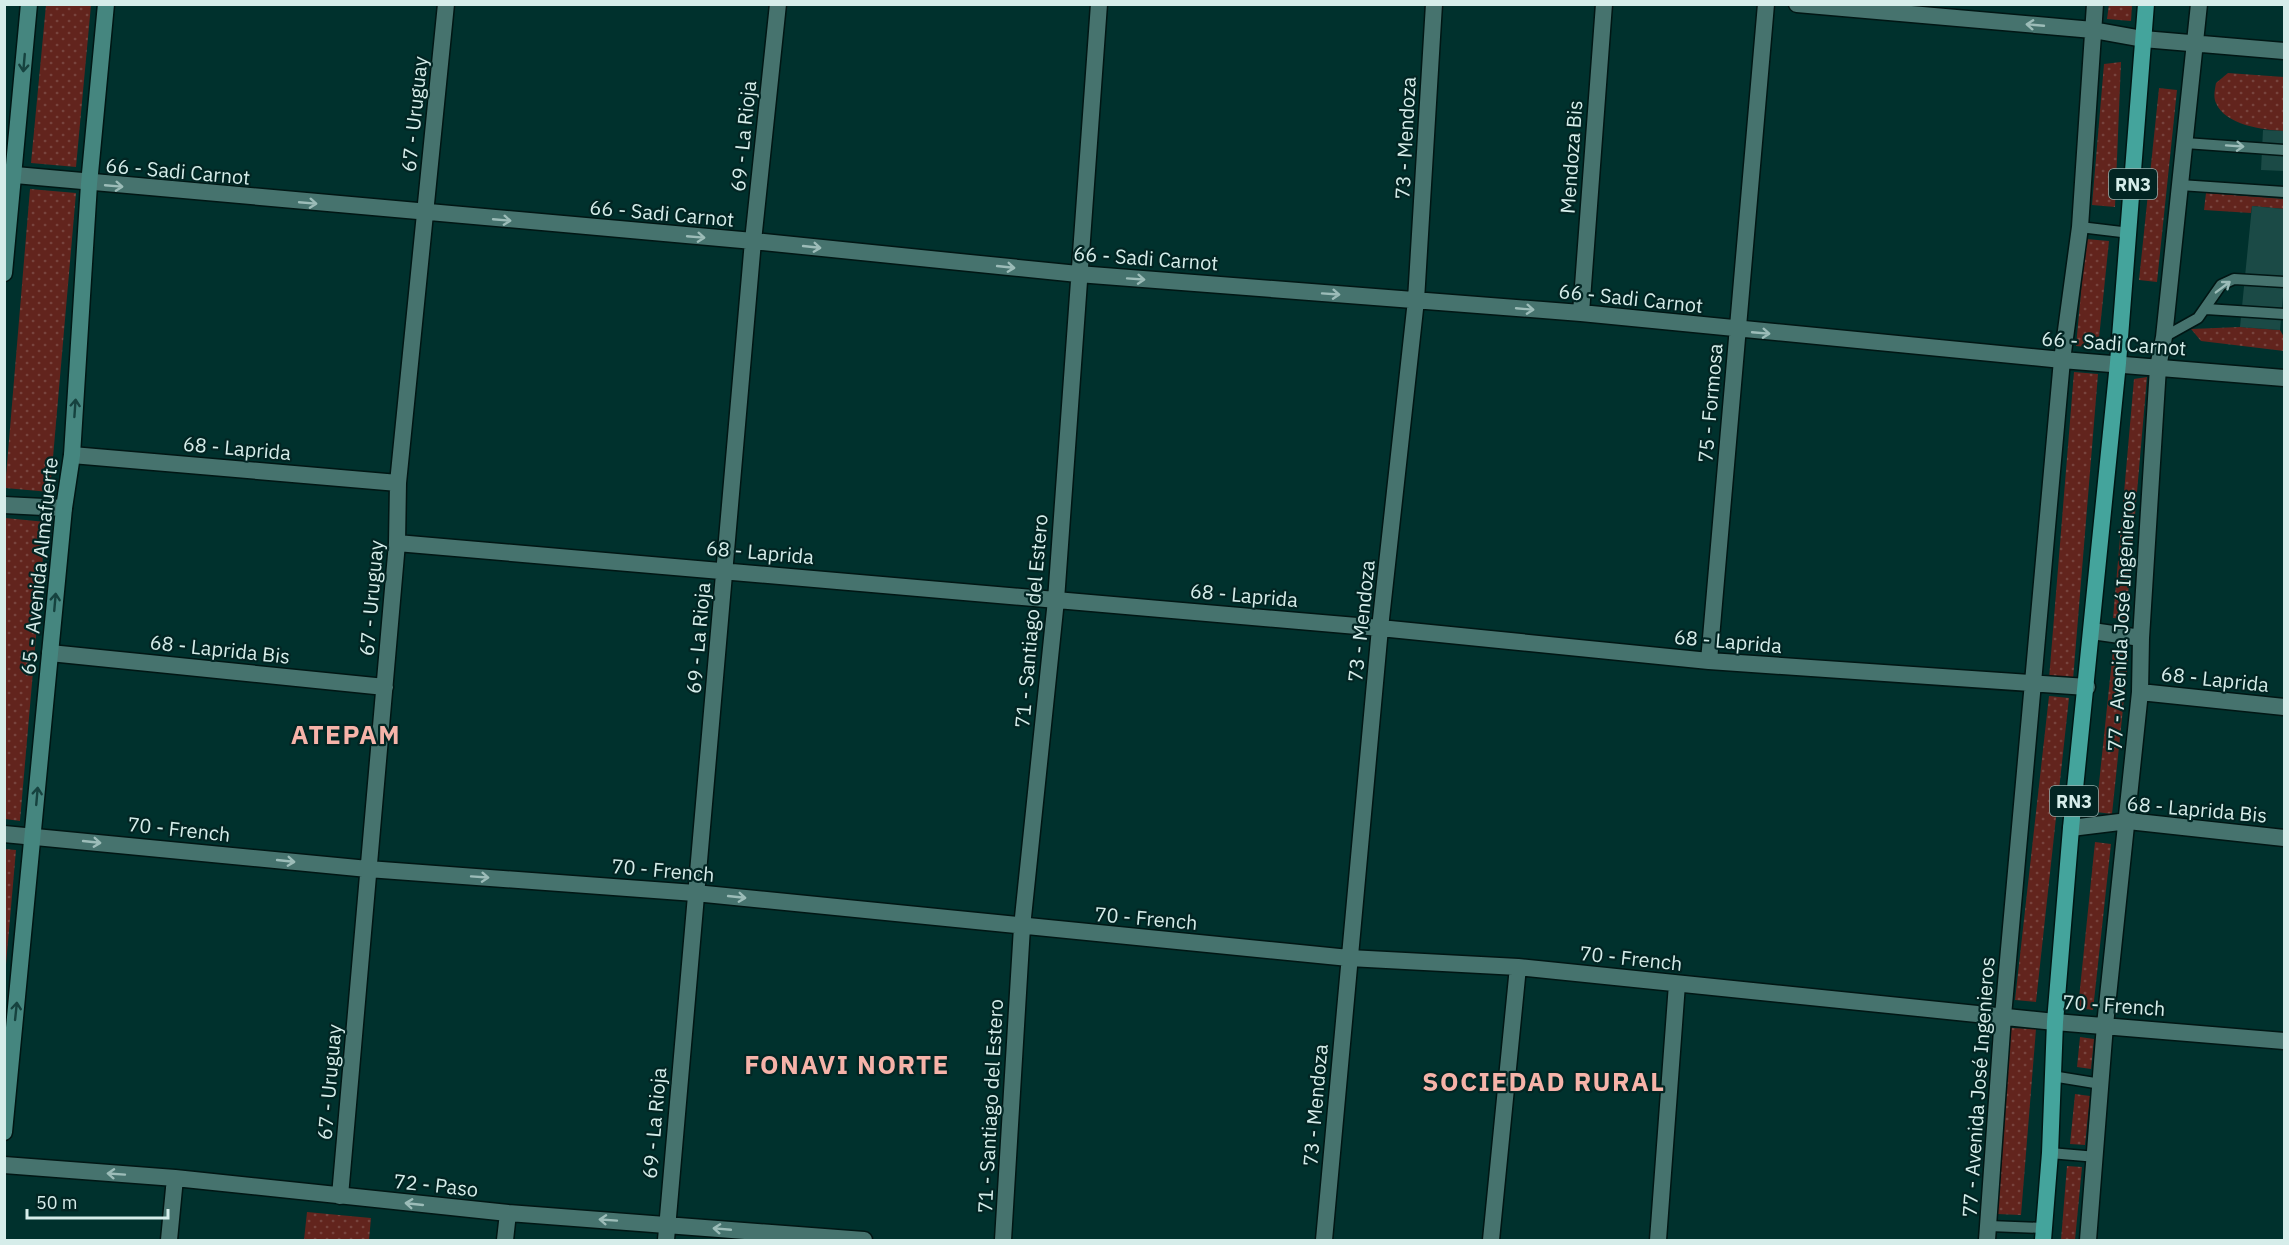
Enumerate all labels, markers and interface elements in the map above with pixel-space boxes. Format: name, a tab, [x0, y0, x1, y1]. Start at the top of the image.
one-way arrow	[2025, 19, 2045, 30]
one-way arrow	[18, 52, 29, 72]
street label: 67 - Uruguay	[395, 55, 433, 173]
street label: 73 - Mendoza	[1388, 76, 1422, 200]
street label: 69 - La Rioja	[724, 79, 762, 193]
street label: Mendoza Bis	[1554, 99, 1588, 215]
one-way arrow	[2224, 141, 2244, 152]
street label: 66 - Sadi Carnot	[105, 151, 251, 191]
road number: RN3	[2109, 169, 2157, 199]
one-way arrow	[103, 181, 123, 192]
street label: 66 - Sadi Carnot	[589, 193, 735, 233]
one-way arrow	[297, 198, 317, 209]
one-way arrow	[492, 215, 512, 226]
one-way arrow	[686, 231, 706, 242]
street label: 66 - Sadi Carnot	[1073, 239, 1219, 277]
one-way arrow	[801, 242, 821, 253]
one-way arrow	[995, 262, 1015, 273]
one-way arrow	[1126, 274, 1146, 285]
street label: 66 - Sadi Carnot	[1557, 277, 1705, 319]
one-way arrow	[2215, 280, 2231, 293]
one-way arrow	[1320, 288, 1340, 299]
one-way arrow	[1515, 304, 1535, 315]
street label: 66 - Sadi Carnot	[2041, 324, 2187, 362]
one-way arrow	[1751, 328, 1770, 339]
street label: 75 - Formosa	[1691, 342, 1729, 464]
one-way arrow	[69, 399, 80, 418]
street label: 68 - Laprida	[182, 430, 292, 466]
street label: 65 - Avenida Almafuerte	[14, 456, 64, 676]
street label: 77 - Avenida José Ingenieros	[2101, 490, 2141, 752]
street label: 71 - Santiago del Estero	[1008, 513, 1054, 729]
street label: 68 - Laprida	[705, 534, 815, 570]
street label: 67 - Uruguay	[352, 539, 390, 657]
street label: 73 - Mendoza	[1341, 558, 1381, 683]
street label: 68 - Laprida	[1189, 577, 1299, 613]
street label: 69 - La Rioja	[680, 581, 716, 695]
one-way arrow	[50, 593, 61, 612]
street label: 68 - Laprida	[1673, 623, 1783, 659]
street label: 68 - Laprida Bis	[149, 628, 291, 670]
street label: 68 - Laprida	[2160, 660, 2271, 698]
district label: ATEPAM	[291, 717, 401, 751]
road number: RN3	[2050, 786, 2098, 816]
one-way arrow	[32, 787, 43, 807]
street label: 68 - Laprida Bis	[2126, 789, 2268, 829]
street label: 70 - French	[126, 810, 232, 848]
one-way arrow	[81, 837, 101, 848]
street label: 70 - French	[610, 852, 716, 888]
one-way arrow	[275, 856, 295, 867]
one-way arrow	[469, 872, 489, 883]
one-way arrow	[727, 892, 746, 903]
street label: 70 - French	[1093, 900, 1199, 936]
street label: 70 - French	[1578, 939, 1684, 977]
street label: 77 - Avenida José Ingenieros	[1955, 956, 2001, 1218]
street label: 70 - French	[2062, 988, 2166, 1022]
street label: 71 - Santiago del Estero	[971, 998, 1009, 1214]
one-way arrow	[11, 1002, 22, 1022]
street label: 67 - Uruguay	[310, 1023, 348, 1141]
street label: 73 - Mendoza	[1296, 1042, 1334, 1167]
district label: FONAVI NORTE	[744, 1047, 950, 1081]
district label: SOCIEDAD RURAL	[1422, 1064, 1666, 1098]
street label: 69 - La Rioja	[636, 1066, 672, 1180]
street label: 72 - Paso	[392, 1167, 480, 1203]
one-way arrow	[106, 1168, 126, 1179]
scale bar	[27, 1182, 168, 1220]
text: 50 m	[36, 1191, 78, 1214]
one-way arrow	[405, 1198, 425, 1209]
one-way arrow	[599, 1215, 619, 1226]
one-way arrow	[713, 1223, 733, 1234]

